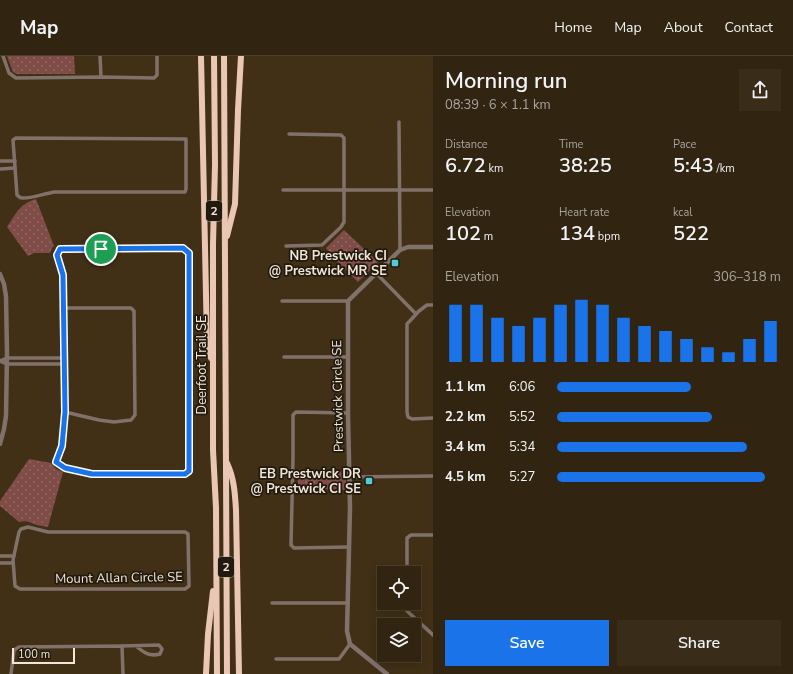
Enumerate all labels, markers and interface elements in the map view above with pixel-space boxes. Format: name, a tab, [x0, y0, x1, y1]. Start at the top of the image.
text: Map	[20, 15, 58, 41]
text: Home	[554, 18, 592, 37]
text: Map	[614, 18, 642, 37]
text: About	[664, 18, 703, 37]
text: Contact	[725, 18, 773, 37]
text: Morning run	[445, 66, 568, 96]
button: share	[739, 69, 781, 111]
text: 08:39 · 6 × 1.1 km	[445, 96, 551, 114]
text: Distance	[445, 137, 488, 152]
text: Time	[559, 137, 583, 152]
text: Pace	[673, 137, 696, 152]
text: 6.72	[445, 152, 486, 179]
text: 38:25	[559, 152, 612, 179]
text: 5:43	[673, 152, 714, 179]
text: km	[486, 161, 504, 176]
text: /km	[714, 161, 735, 176]
road number: 2	[206, 201, 222, 221]
text: Elevation	[445, 205, 491, 220]
text: Heart rate	[559, 205, 609, 220]
text: kcal	[673, 205, 693, 220]
text: 102	[445, 220, 481, 247]
text: 134	[559, 220, 595, 247]
text: 522	[673, 220, 709, 247]
text: m	[481, 229, 493, 244]
text: bpm	[595, 229, 620, 244]
pin	[84, 232, 118, 266]
icon: arrive	[90, 238, 112, 260]
place label: NB Prestwick CI @ Prestwick MR SE	[269, 247, 387, 280]
marker: NB Prestwick CI @ Prestwick MR SE	[390, 258, 400, 268]
text: Elevation	[445, 268, 499, 286]
text: 306–318 m	[713, 268, 781, 286]
street label: Deerfoot Trail SE	[193, 316, 211, 415]
street label: Prestwick Circle SE	[328, 340, 348, 452]
text: 1.1 km	[445, 378, 486, 396]
text: 6:06	[509, 378, 535, 396]
text: 2.2 km	[445, 408, 486, 426]
text: 5:52	[509, 408, 535, 426]
text: 3.4 km	[445, 438, 486, 456]
text: 5:34	[509, 438, 535, 456]
place label: EB Prestwick DR @ Prestwick CI SE	[250, 465, 361, 498]
text: 4.5 km	[445, 468, 486, 486]
text: 5:27	[509, 468, 535, 486]
marker: EB Prestwick DR @ Prestwick CI SE	[364, 476, 374, 486]
road number: 2	[218, 557, 234, 577]
map controls	[377, 566, 421, 662]
button: locate	[377, 566, 421, 610]
street label: Mount Allan Circle SE	[55, 568, 183, 588]
button: layers	[377, 618, 421, 662]
button: Save	[445, 620, 609, 666]
button: Share	[617, 620, 781, 666]
scale bar	[12, 646, 75, 665]
text: 100 m	[18, 647, 50, 662]

